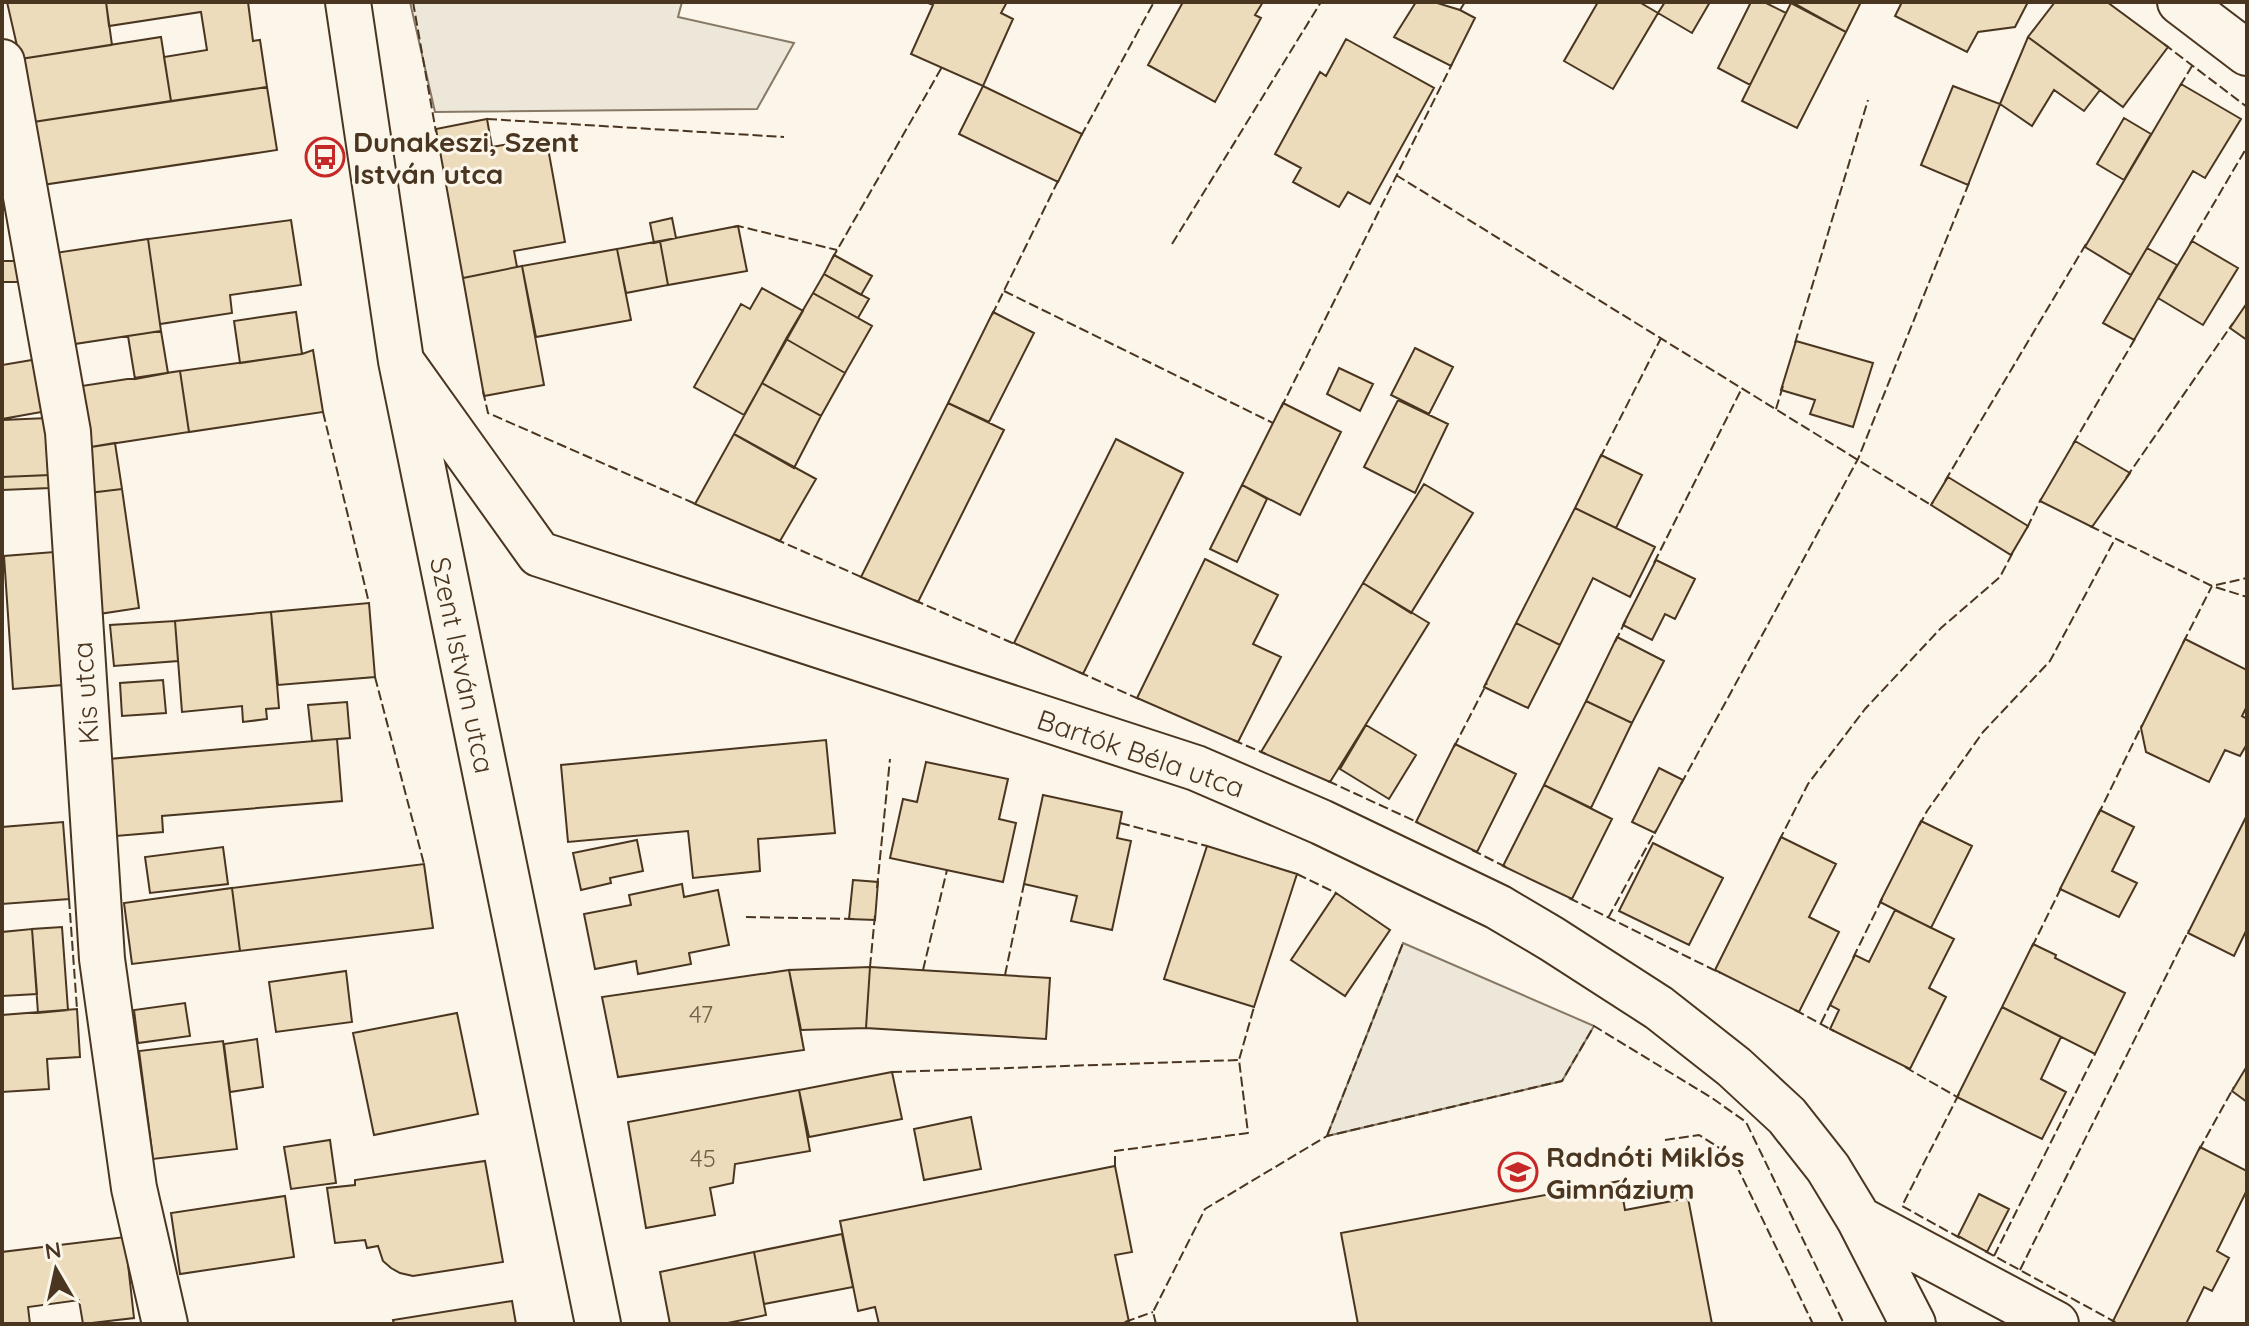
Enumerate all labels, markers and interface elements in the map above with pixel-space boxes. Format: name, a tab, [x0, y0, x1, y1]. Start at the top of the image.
place label: Dunakeszi, Szent István utca	[353, 124, 579, 191]
bus stop icon: Dunakeszi, Szent István utca	[304, 136, 346, 178]
street label: Szent István utca	[423, 554, 503, 776]
street label: Kis utca	[64, 641, 106, 745]
street label: Bartók Béla utca	[1033, 701, 1249, 805]
house number: 47	[689, 999, 713, 1029]
place label: Radnóti Miklós Gimnázium	[1546, 1139, 1744, 1206]
house number: 45	[690, 1143, 716, 1173]
school or university icon: Radnóti Miklós Gimnázium	[1497, 1151, 1539, 1193]
north arrow	[16, 1230, 96, 1310]
text: N	[43, 1235, 63, 1265]

